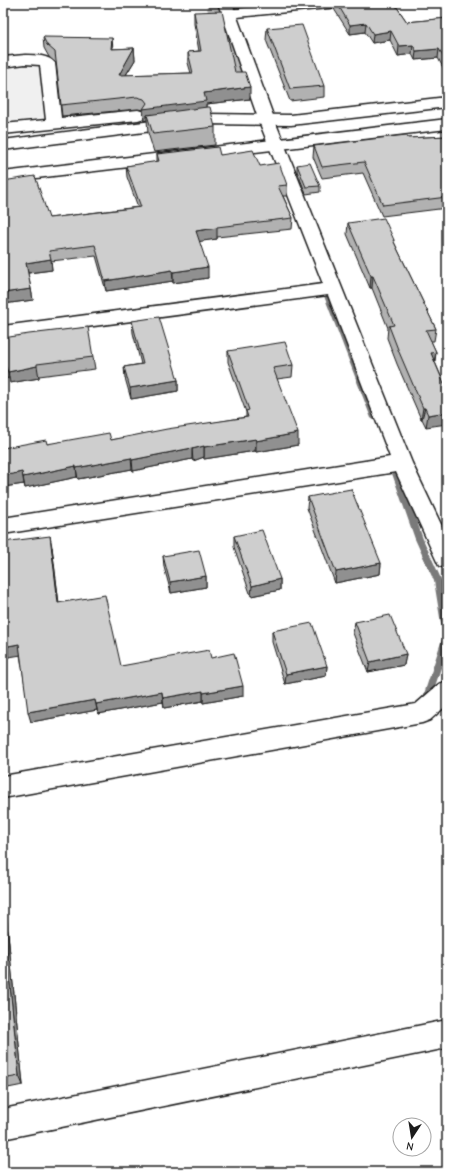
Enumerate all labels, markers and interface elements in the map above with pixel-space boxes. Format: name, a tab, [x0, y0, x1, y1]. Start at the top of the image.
north arrow	[392, 1117, 432, 1157]
text: N	[405, 1139, 415, 1153]

